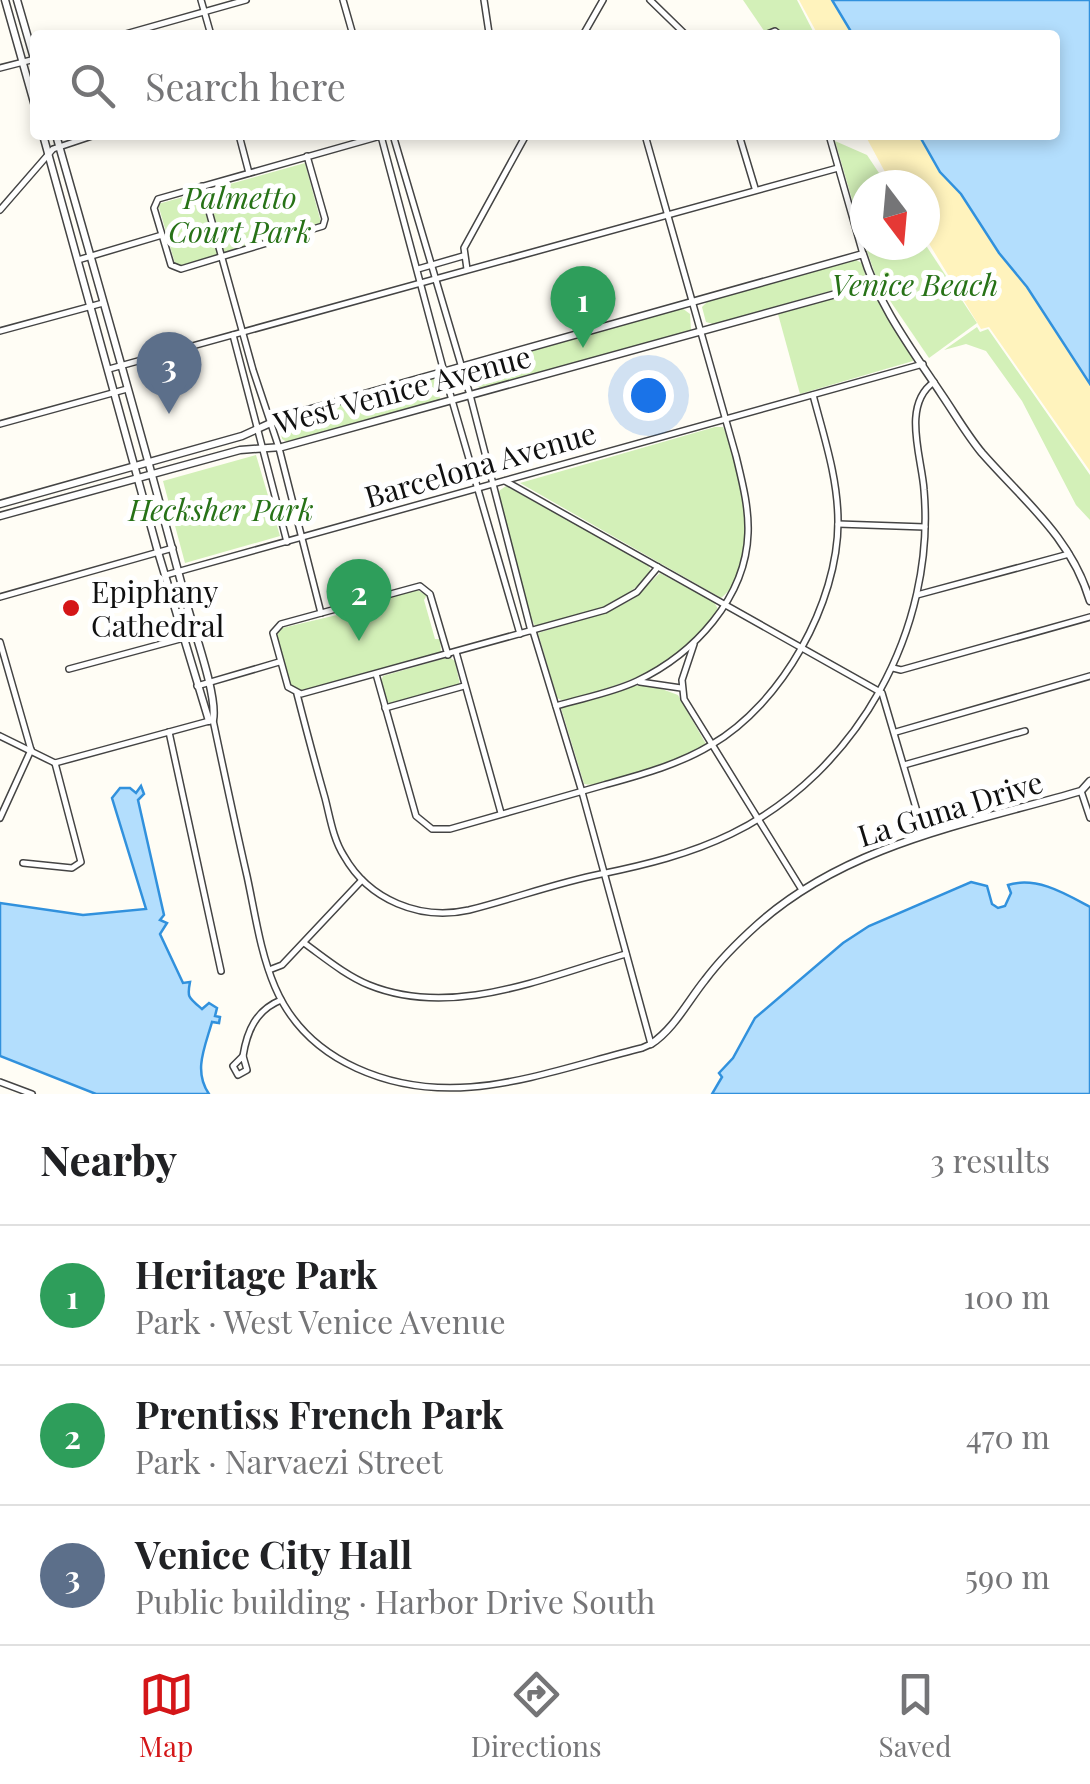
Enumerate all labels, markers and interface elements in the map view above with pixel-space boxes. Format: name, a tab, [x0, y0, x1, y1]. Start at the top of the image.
search box	[30, 30, 1060, 140]
icon: search	[65, 58, 120, 113]
text: Search here	[145, 60, 346, 111]
north arrow	[850, 170, 940, 260]
park label: Palmetto Court Park	[168, 177, 312, 251]
park label: Venice Beach	[832, 264, 998, 304]
pin: 1	[550, 266, 616, 348]
pin: 3	[136, 332, 202, 414]
street label: West Venice Avenue	[268, 335, 535, 443]
your location	[623, 370, 674, 421]
street label: Barcelona Avenue	[360, 412, 600, 516]
park label: Hecksher Park	[127, 489, 314, 529]
pin: 2	[326, 558, 392, 641]
place label: Epiphany Cathedral	[91, 571, 224, 645]
marker: Epiphany Cathedral	[60, 597, 82, 619]
street label: La Guna Drive	[853, 761, 1047, 855]
text: Nearby	[40, 1131, 177, 1187]
text: 3 results	[930, 1138, 1050, 1181]
text: Heritage Park	[135, 1248, 377, 1299]
text: 1	[66, 1274, 79, 1317]
text: 100 m	[963, 1274, 1050, 1317]
text: Park · West Venice Avenue	[135, 1299, 506, 1342]
text: Prentiss French Park	[135, 1388, 504, 1439]
text: 2	[64, 1414, 81, 1457]
text: 470 m	[966, 1414, 1050, 1457]
text: Park · Narvaezi Street	[135, 1439, 443, 1482]
text: Venice City Hall	[135, 1528, 412, 1579]
text: 3	[65, 1554, 80, 1597]
text: 590 m	[965, 1554, 1050, 1597]
text: Public building · Harbor Drive South	[135, 1579, 655, 1622]
tab: Map	[139, 1667, 194, 1764]
tab: Directions	[471, 1667, 601, 1764]
tab: Saved	[879, 1667, 951, 1764]

